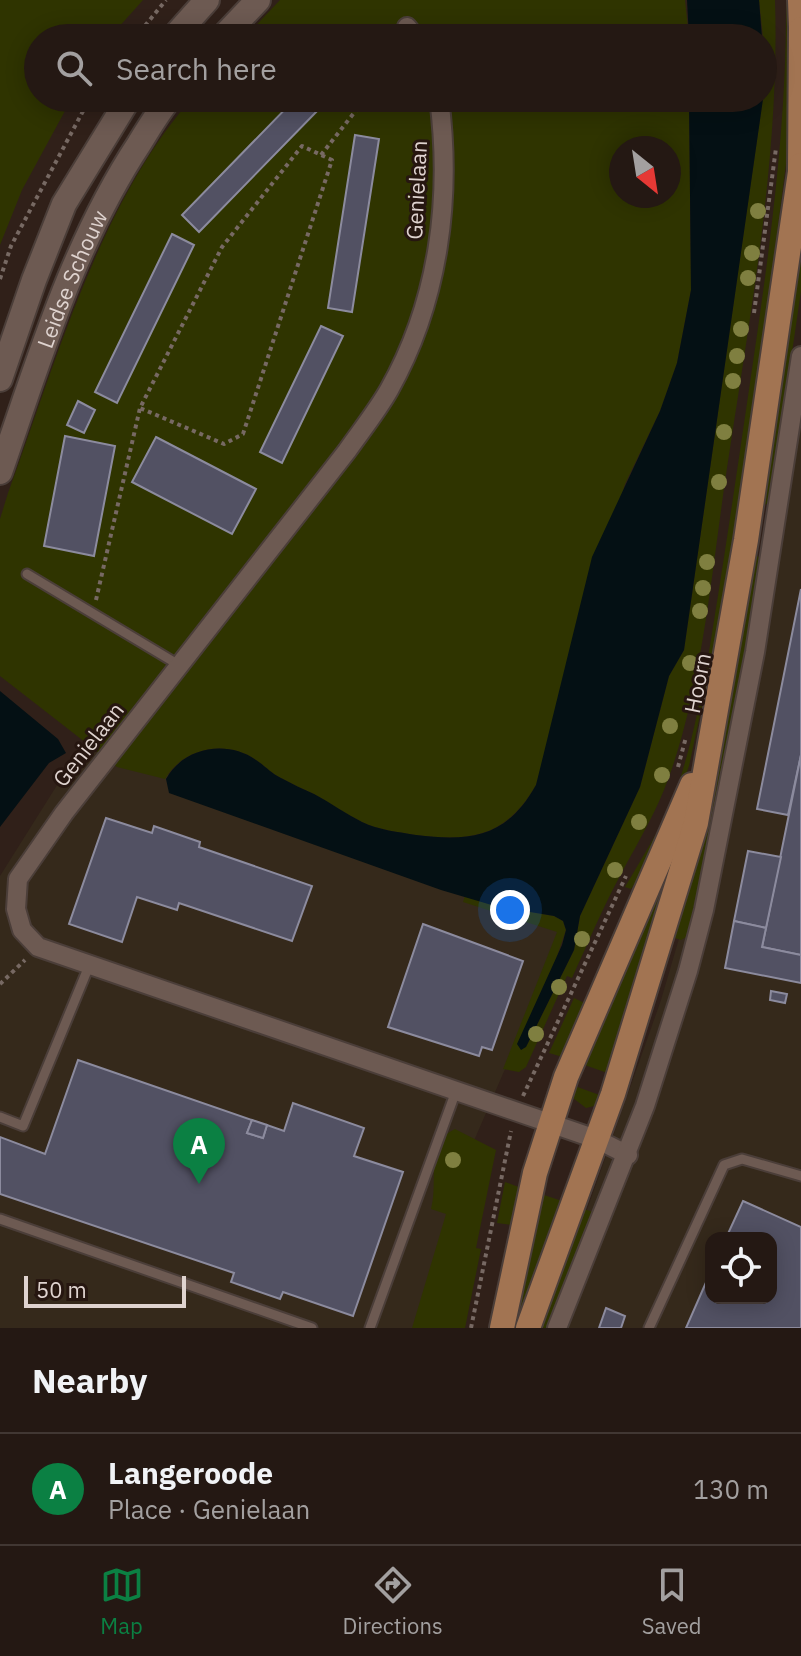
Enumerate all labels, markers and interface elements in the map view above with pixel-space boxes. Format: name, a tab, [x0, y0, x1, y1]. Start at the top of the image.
search box	[24, 24, 777, 112]
icon: search	[52, 46, 96, 90]
text: Search here	[116, 49, 277, 88]
north arrow	[609, 136, 681, 208]
street label: Genielaan	[399, 140, 433, 240]
street label: Leidse Schouw	[30, 205, 113, 352]
street label: Hoorn	[677, 650, 717, 716]
street label: Genielaan	[46, 696, 130, 792]
your location	[490, 890, 530, 930]
pin: A	[173, 1118, 225, 1184]
map controls	[705, 1232, 777, 1304]
button: locate	[705, 1232, 777, 1304]
scale bar	[24, 1272, 186, 1308]
text: 50 m	[36, 1275, 87, 1304]
text: Nearby	[32, 1358, 147, 1402]
text: Langeroode	[108, 1453, 273, 1492]
text: A	[49, 1472, 67, 1506]
text: 130 m	[693, 1472, 769, 1506]
text: Place · Genielaan	[108, 1492, 310, 1526]
tab: Map	[100, 1563, 144, 1640]
tab: Directions	[343, 1563, 443, 1640]
tab: Saved	[642, 1563, 701, 1640]

